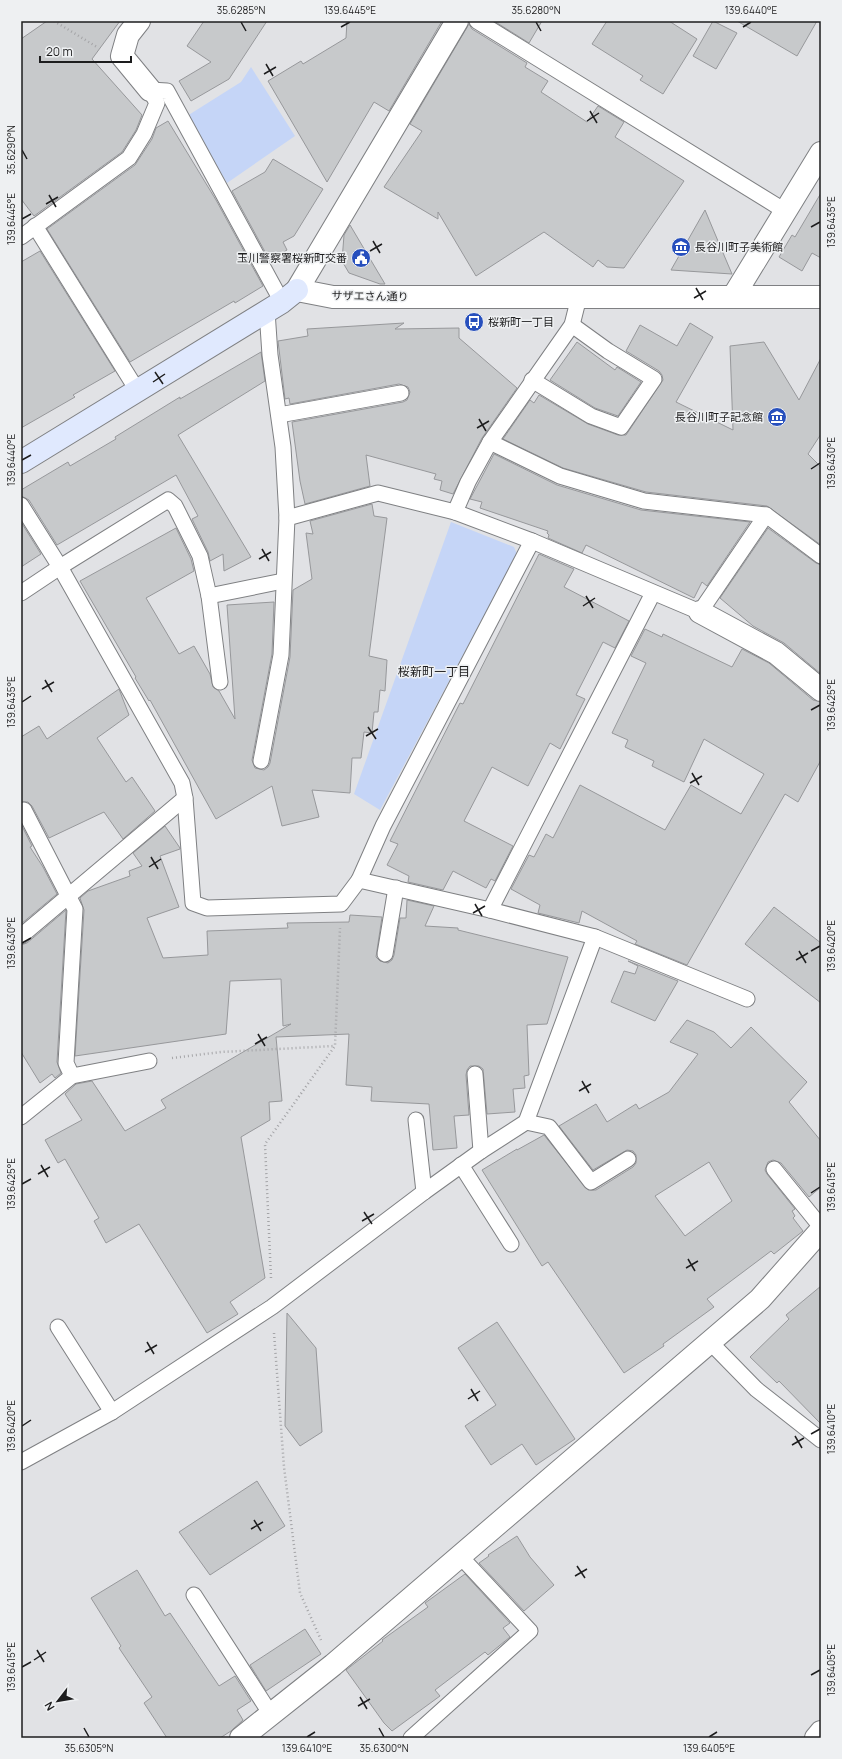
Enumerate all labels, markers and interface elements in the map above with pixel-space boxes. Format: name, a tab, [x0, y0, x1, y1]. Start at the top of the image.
text: 35.6285°N	[217, 3, 265, 17]
text: 139.6445°E	[324, 3, 376, 17]
text: 35.6280°N	[512, 3, 561, 17]
text: 139.6440°E	[725, 3, 777, 17]
scale bar	[40, 38, 131, 64]
text: 20 m	[46, 43, 73, 60]
text: 35.6290°N	[4, 125, 18, 175]
text: 139.6445°E	[4, 193, 18, 245]
text: 139.6435°E	[824, 196, 838, 248]
museum icon: 長谷川町子美術館	[670, 236, 692, 258]
place label: 長谷川町子美術館	[695, 239, 783, 254]
public building icon: 玉川警察署桜新町交番	[350, 247, 372, 269]
place label: 玉川警察署桜新町交番	[237, 250, 347, 265]
street label: サザエさん通り	[331, 287, 409, 304]
bus stop icon: 桜新町一丁目	[463, 311, 485, 333]
place label: 桜新町一丁目	[488, 314, 554, 329]
museum icon: 長谷川町子記念館	[766, 406, 788, 428]
place label: 長谷川町子記念館	[675, 409, 763, 424]
text: 139.6440°E	[4, 434, 18, 486]
text: 139.6430°E	[824, 437, 838, 489]
district label: 桜新町一丁目	[398, 663, 470, 680]
text: 139.6435°E	[4, 676, 18, 728]
text: 139.6425°E	[824, 679, 838, 731]
text: 139.6430°E	[4, 917, 18, 969]
text: 139.6420°E	[824, 920, 838, 972]
text: 139.6425°E	[4, 1158, 18, 1210]
text: 139.6415°E	[824, 1162, 838, 1212]
text: 139.6420°E	[4, 1400, 18, 1452]
text: 139.6410°E	[824, 1404, 838, 1454]
text: 139.6415°E	[4, 1642, 18, 1692]
text: 139.6405°E	[824, 1644, 838, 1696]
north arrow	[38, 1681, 78, 1721]
text: N	[40, 1699, 57, 1714]
text: 35.6305°N	[65, 1741, 114, 1755]
text: 139.6410°E	[282, 1741, 332, 1755]
text: 35.6300°N	[359, 1741, 409, 1755]
text: 139.6405°E	[683, 1741, 735, 1755]

